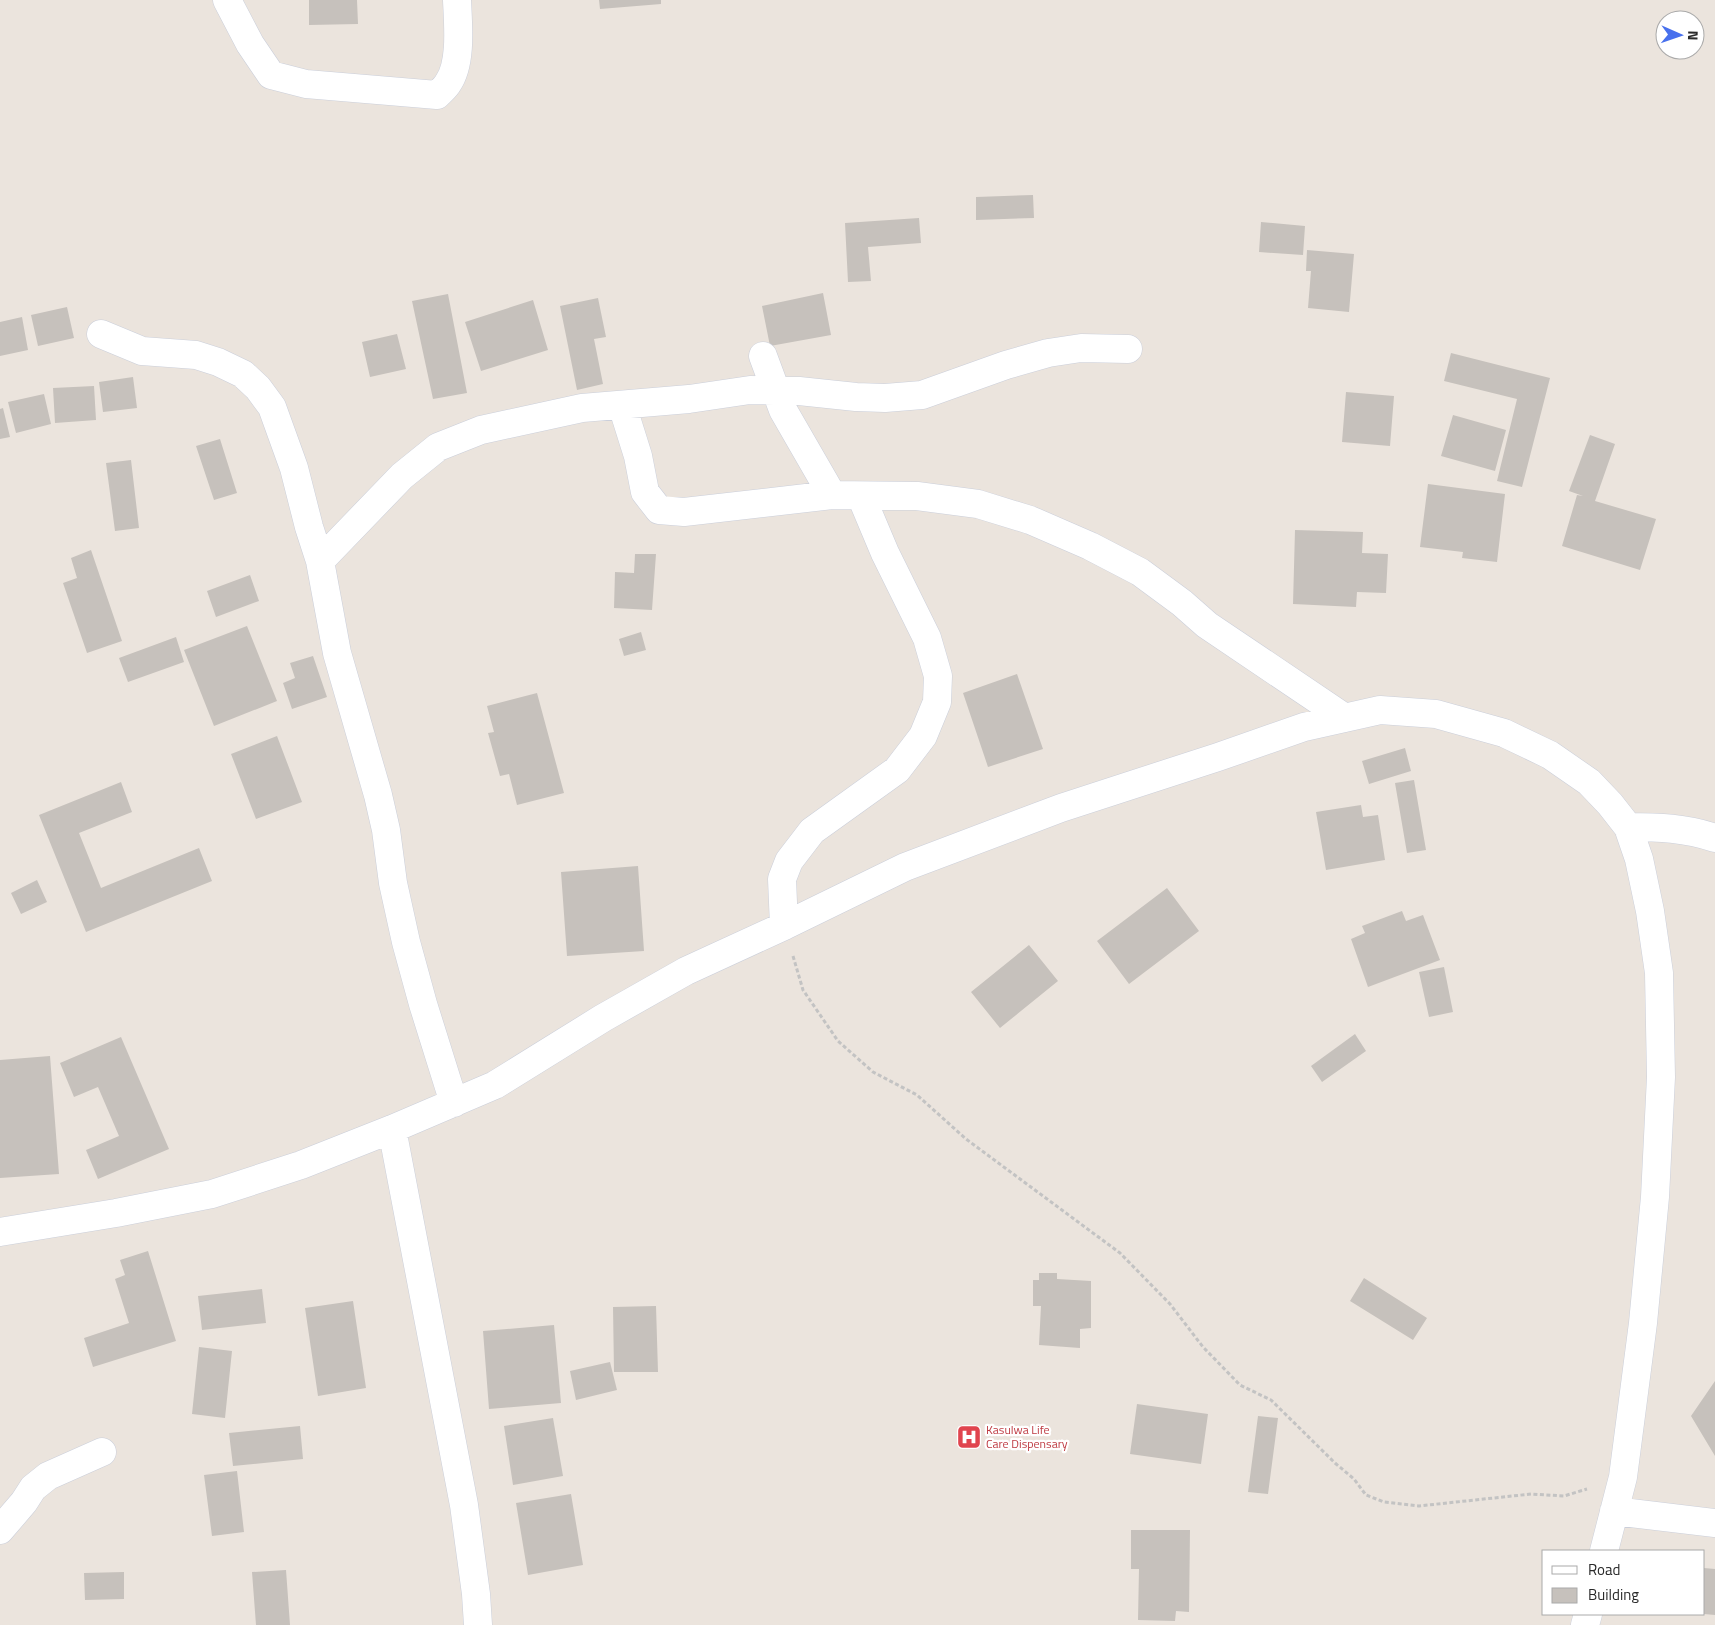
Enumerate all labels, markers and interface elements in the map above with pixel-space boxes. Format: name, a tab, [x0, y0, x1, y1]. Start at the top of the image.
north arrow	[1655, 10, 1705, 60]
text: N	[1683, 30, 1704, 41]
place label: Kasulwa Life Care Dispensary	[986, 1420, 1068, 1453]
hospital icon: Kasulwa Life Care Dispensary	[956, 1424, 982, 1450]
legend	[1542, 1550, 1705, 1615]
text: Road	[1588, 1558, 1620, 1581]
text: Building	[1588, 1583, 1639, 1606]

